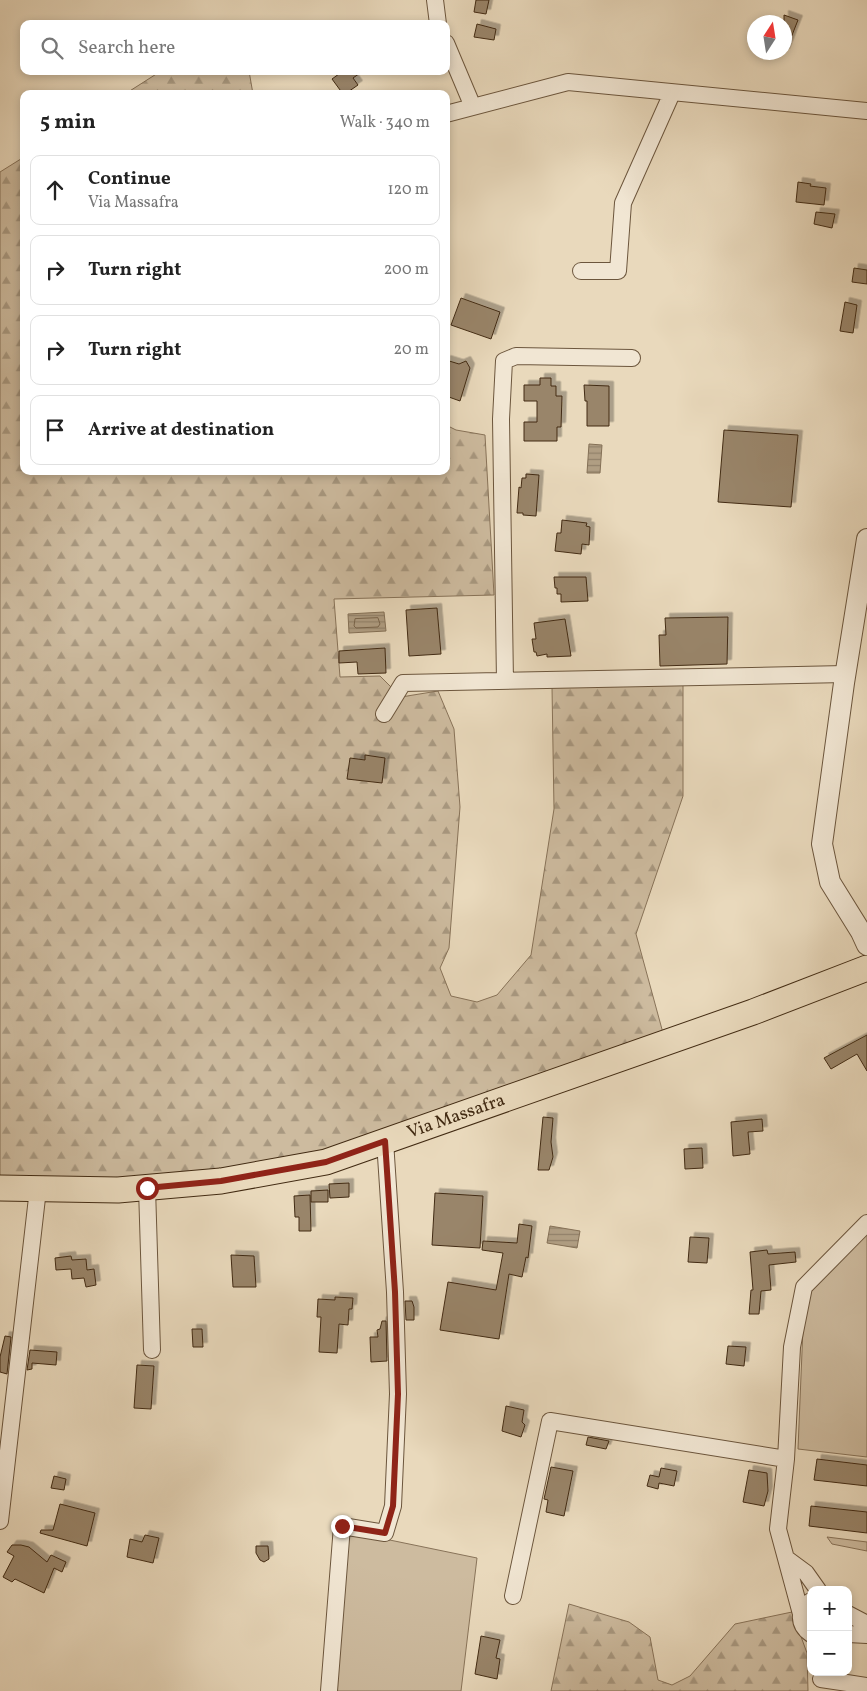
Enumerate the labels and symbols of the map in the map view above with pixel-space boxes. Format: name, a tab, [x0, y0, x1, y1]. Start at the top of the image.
north arrow	[747, 15, 792, 60]
street label: Via Massafra	[404, 1088, 509, 1145]
route start	[136, 1177, 159, 1200]
route end	[331, 1515, 354, 1538]

